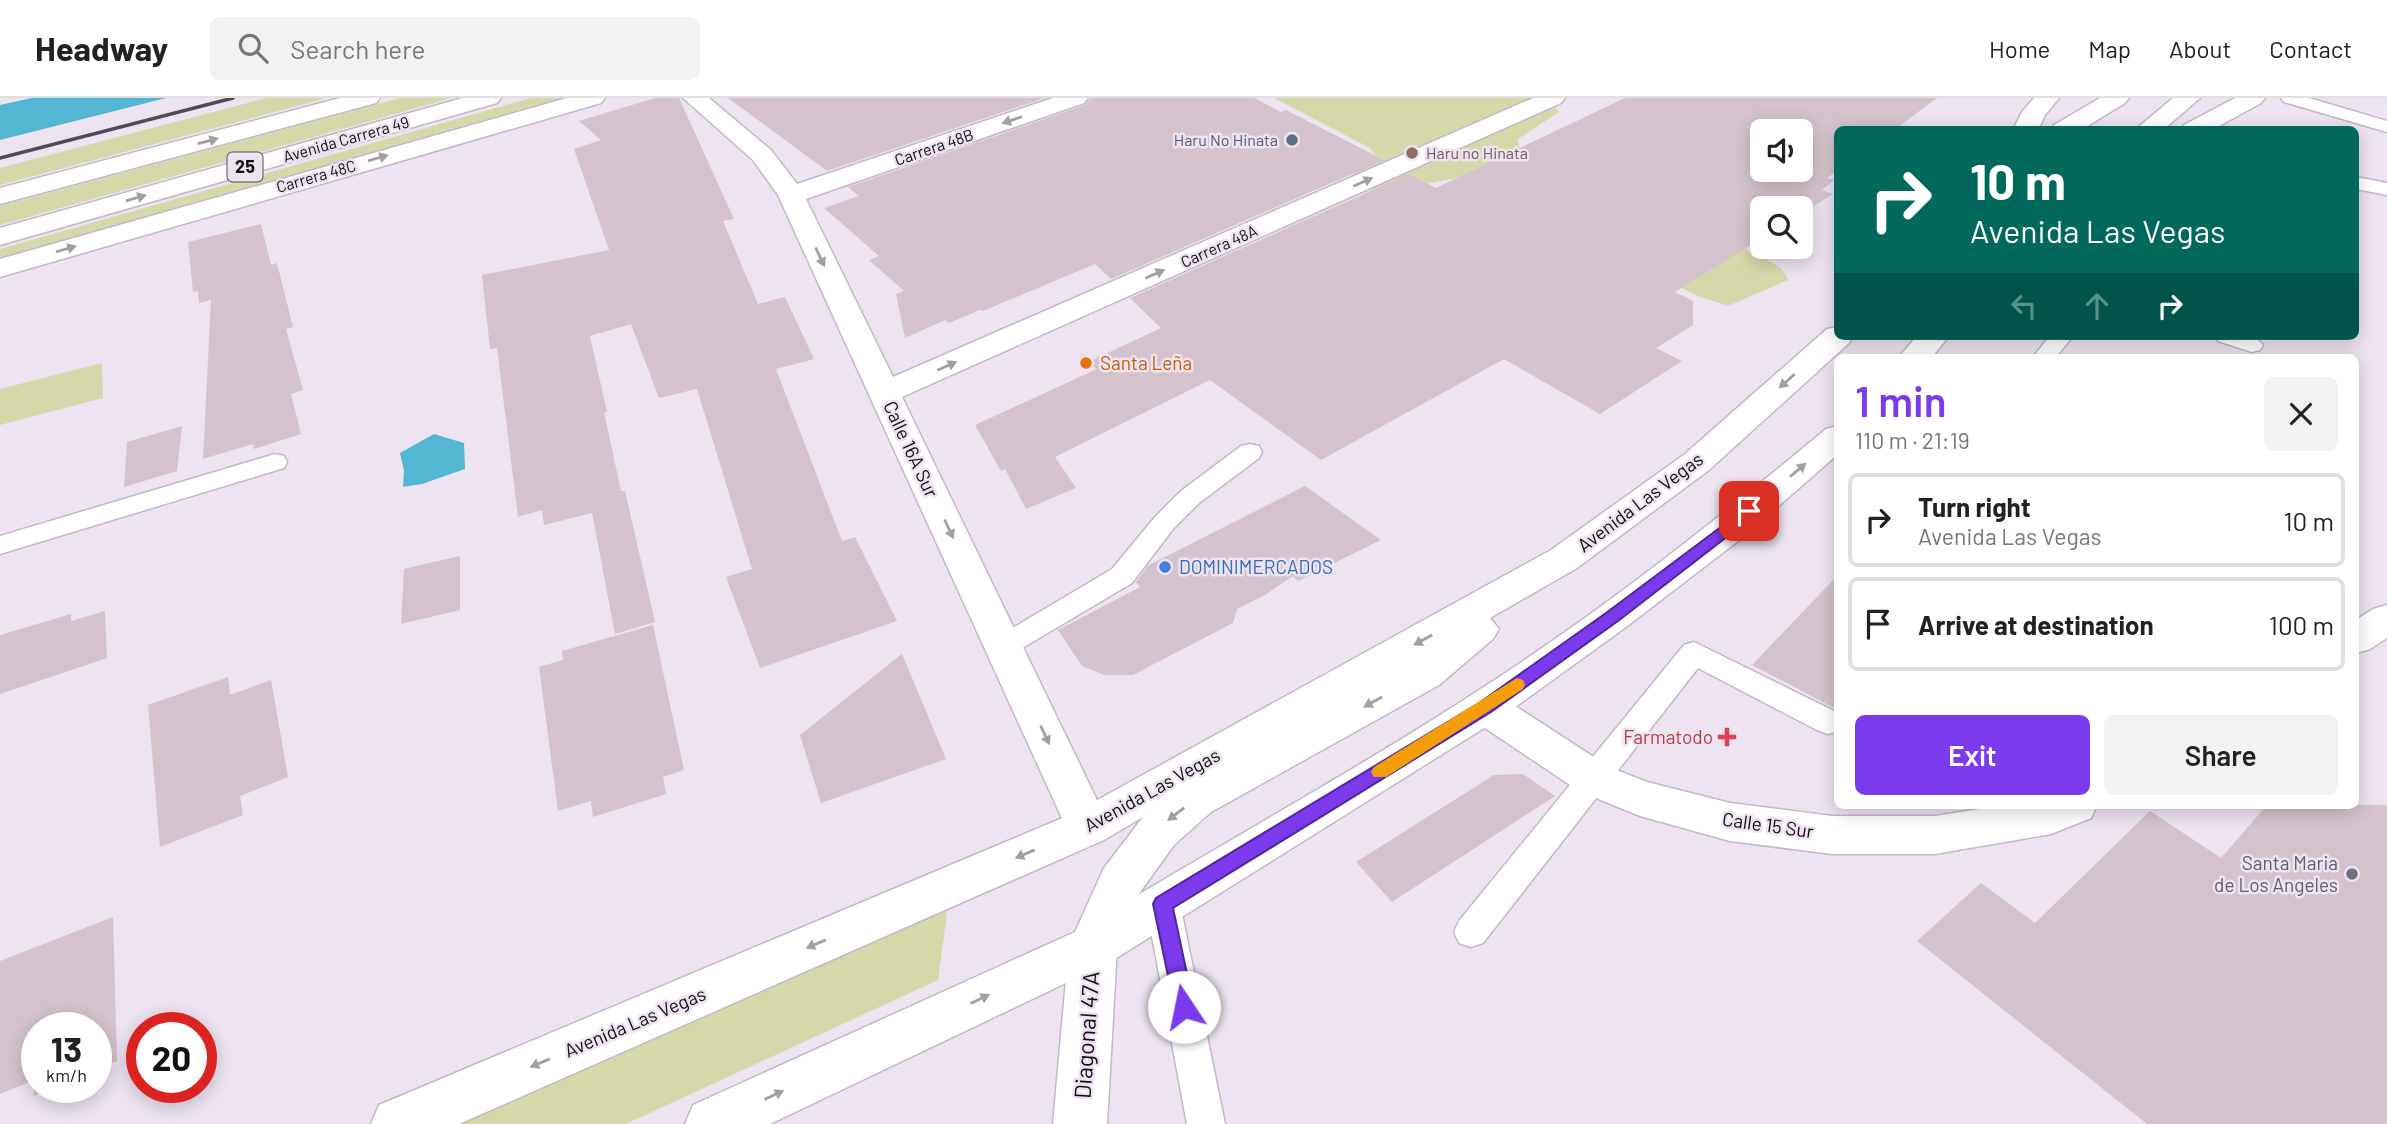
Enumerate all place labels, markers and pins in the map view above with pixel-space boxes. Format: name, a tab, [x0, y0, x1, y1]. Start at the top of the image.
place label: Haru No Hinata	[1174, 130, 1278, 149]
marker: Haru No Hinata	[1284, 132, 1300, 148]
place label: Haru no Hinata	[1426, 143, 1528, 162]
marker: Haru no Hinata	[1404, 145, 1420, 161]
place label: Santa Leña	[1100, 351, 1192, 374]
marker: Santa Leña	[1078, 355, 1094, 371]
pin	[1719, 481, 1779, 541]
place label: DOMINIMERCADOS	[1179, 555, 1333, 578]
marker: DOMINIMERCADOS	[1157, 559, 1173, 575]
place label: Farmatodo	[1623, 725, 1713, 748]
marker: Farmatodo	[1719, 729, 1735, 745]
place label: Santa Maria de Los Angeles	[2214, 851, 2338, 896]
marker: Santa Maria de Los Angeles	[2344, 866, 2360, 882]

